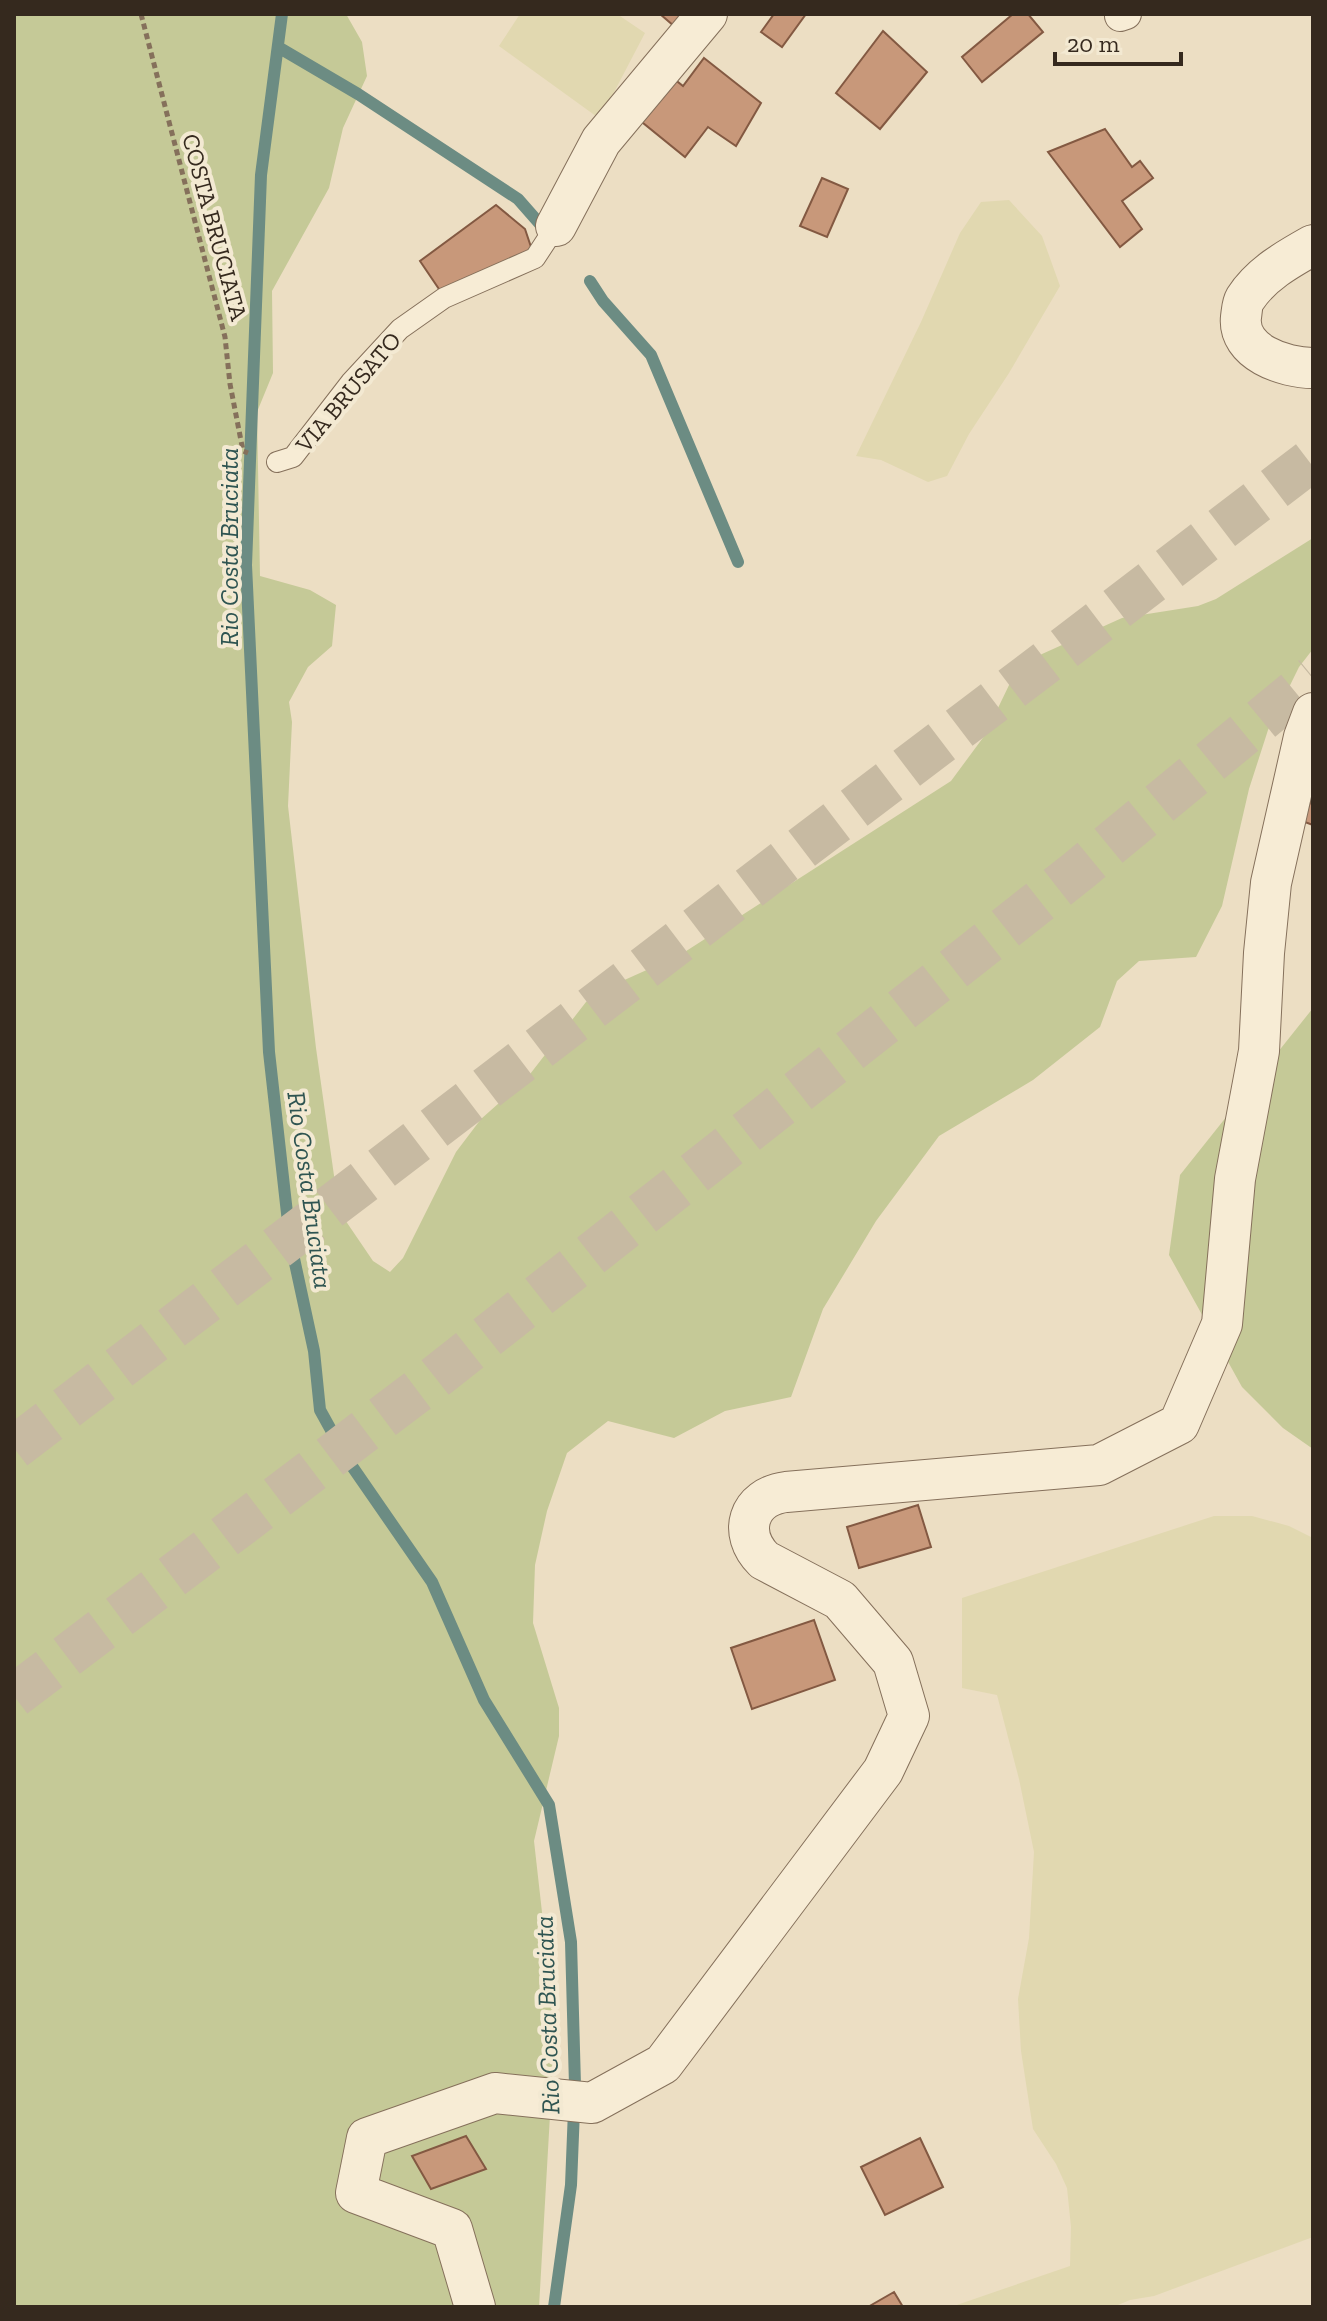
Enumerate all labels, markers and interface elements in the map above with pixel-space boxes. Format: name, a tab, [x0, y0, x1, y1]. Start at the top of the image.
scale bar	[1055, 16, 1181, 66]
text: 20 m	[1067, 29, 1120, 58]
street label: COSTA BRUCIATA	[176, 130, 254, 324]
street label: VIA BRUSATO	[289, 326, 407, 459]
water label: Rio Costa Bruciata	[213, 448, 245, 646]
water label: Rio Costa Bruciata	[280, 1089, 340, 1291]
water label: Rio Costa Bruciata	[528, 1915, 566, 2115]

